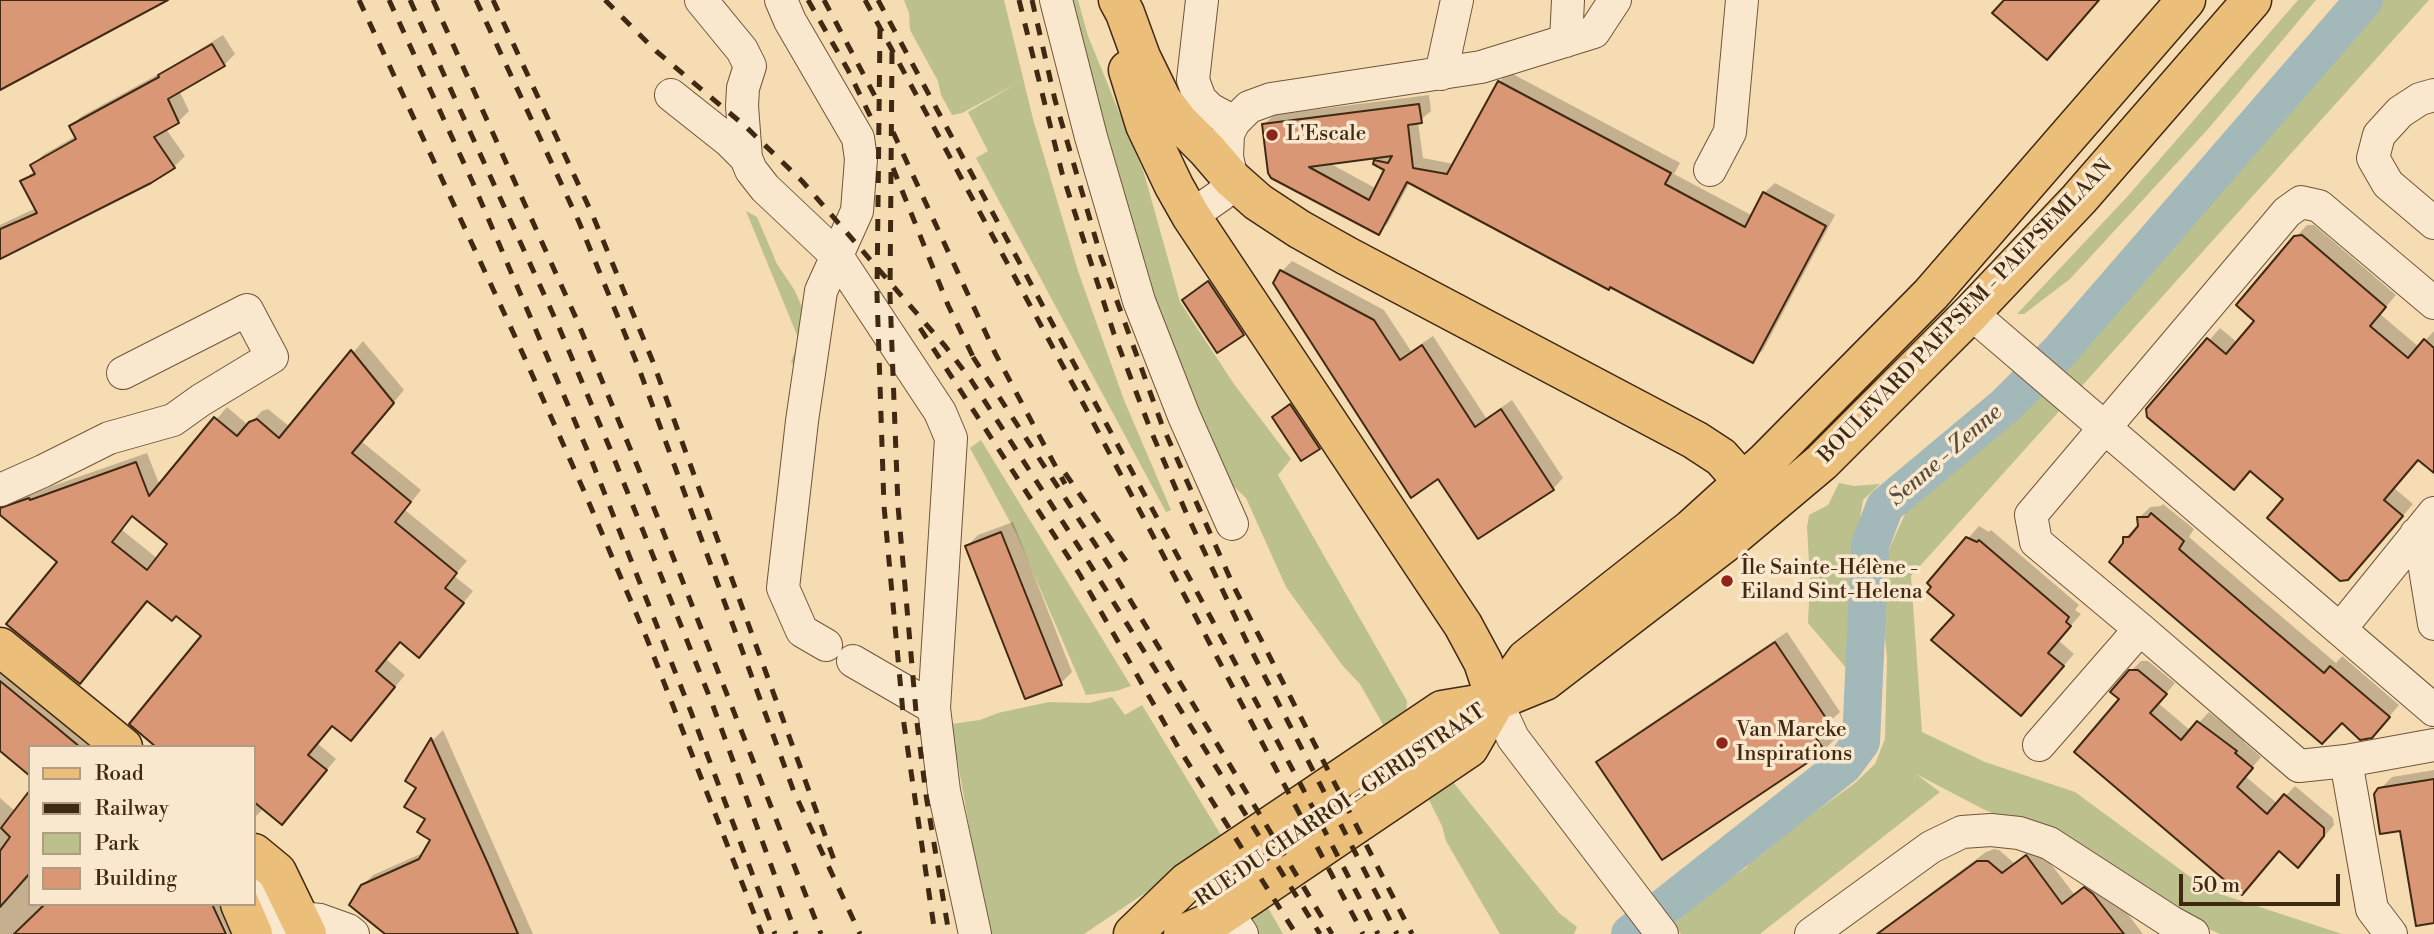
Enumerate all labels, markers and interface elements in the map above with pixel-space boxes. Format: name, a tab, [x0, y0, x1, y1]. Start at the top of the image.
place label: L'Escale	[1286, 122, 1366, 148]
marker: L'Escale	[1264, 127, 1280, 143]
street label: BOULEVARD PAEPSEM - PAEPSEMLAAN	[1814, 155, 2118, 469]
water label: Senne - Zenne	[1884, 399, 2008, 513]
place label: Île Sainte-Hélène - Eiland Sint-Helena	[1741, 556, 1923, 606]
marker: Île Sainte-Hélène - Eiland Sint-Helena	[1719, 573, 1735, 589]
street label: RUE DU CHARROI - GERIJSTRAAT	[1191, 699, 1491, 913]
place label: Van Marcke Inspirations	[1736, 718, 1852, 768]
marker: Van Marcke Inspirations	[1714, 735, 1730, 751]
legend	[28, 745, 256, 906]
text: Road	[95, 761, 144, 787]
text: Railway	[95, 796, 169, 822]
text: Park	[95, 831, 139, 857]
scale bar	[2182, 860, 2343, 904]
text: Building	[95, 866, 177, 892]
text: 50 m	[2192, 873, 2240, 899]

